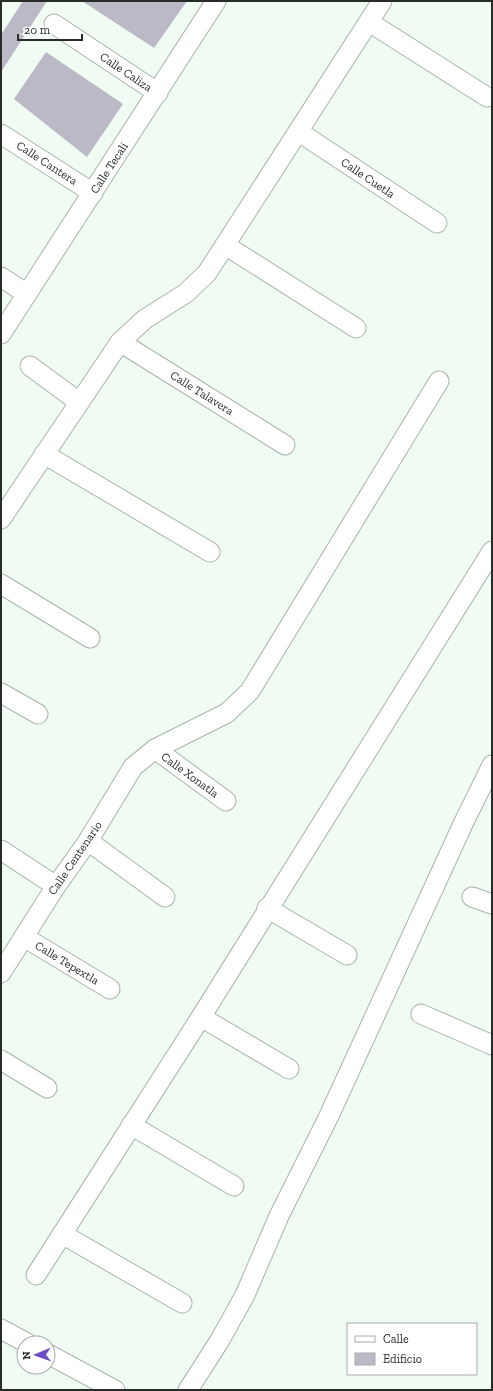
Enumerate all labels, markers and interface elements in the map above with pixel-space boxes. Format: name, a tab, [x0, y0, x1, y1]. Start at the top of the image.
scale bar	[18, 16, 82, 42]
text: 20 m	[24, 23, 51, 37]
street label: Calle Caliza	[97, 49, 155, 95]
street label: Calle Cantera	[14, 138, 80, 188]
street label: Calle Tecali	[87, 139, 131, 196]
street label: Calle Cuetla	[338, 155, 398, 201]
street label: Calle Talavera	[168, 368, 236, 418]
street label: Calle Xonatla	[158, 749, 222, 801]
street label: Calle Centenario	[45, 818, 105, 898]
street label: Calle Tepextla	[32, 938, 102, 988]
legend	[347, 1323, 477, 1375]
text: Calle	[383, 1332, 409, 1346]
north arrow	[16, 1335, 56, 1375]
text: N	[20, 1350, 33, 1360]
text: Edificio	[383, 1352, 422, 1366]

